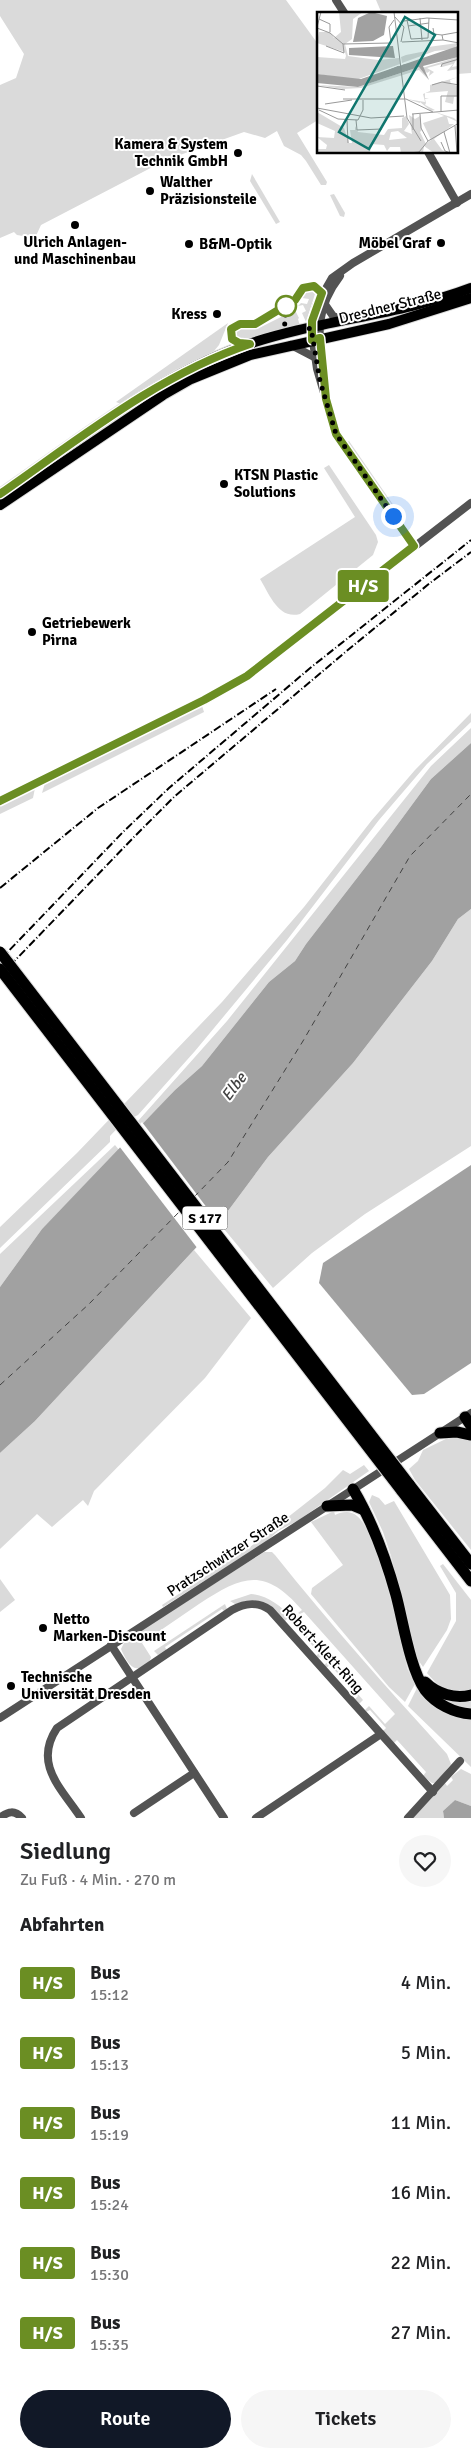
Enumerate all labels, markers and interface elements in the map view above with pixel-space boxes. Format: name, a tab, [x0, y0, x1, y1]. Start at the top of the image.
inset map	[317, 12, 458, 154]
place label: Kamera & System Technik GmbH	[114, 135, 228, 170]
marker: Kamera & System Technik GmbH	[232, 147, 244, 159]
place label: Walther Präzisionsteile	[160, 173, 257, 208]
marker: Walther Präzisionsteile	[144, 185, 156, 197]
marker: Ulrich Anlagen- und Maschinenbau	[69, 219, 81, 231]
place label: Ulrich Anlagen- und Maschinenbau	[14, 233, 136, 268]
place label: Möbel Graf	[358, 234, 433, 252]
place label: B&M-Optik	[199, 235, 272, 253]
marker: Möbel Graf	[435, 237, 447, 249]
marker: B&M-Optik	[183, 238, 195, 250]
street label: Dresdner Straße	[337, 285, 443, 327]
unlabelled marker	[275, 295, 297, 317]
place label: Kress	[171, 305, 207, 323]
marker: Kress	[211, 308, 223, 320]
place label: KTSN Plastic Solutions	[234, 466, 318, 501]
marker: KTSN Plastic Solutions	[218, 478, 230, 490]
your location	[381, 504, 406, 529]
line badge: H/S	[334, 570, 392, 602]
text: H/S	[348, 575, 378, 597]
place label: Getriebewerk Pirna	[42, 614, 131, 649]
marker: Getriebewerk Pirna	[26, 626, 38, 638]
water label: Elbe	[217, 1068, 252, 1105]
road number: S 177	[182, 1206, 228, 1230]
street label: Pratzschwitzer Straße	[164, 1508, 292, 1600]
street label: Robert-Klett-Ring	[278, 1601, 368, 1697]
place label: Netto Marken-Discount	[53, 1610, 166, 1645]
marker: Netto Marken-Discount	[37, 1622, 49, 1634]
place label: Technische Universität Dresden	[21, 1668, 151, 1703]
marker: Technische Universität Dresden	[5, 1680, 17, 1692]
button: heart	[399, 1835, 451, 1887]
text: Siedlung	[20, 1836, 111, 1866]
text: Zu Fuß · 4 Min. · 270 m	[20, 1870, 176, 1890]
text: Abfahrten	[20, 1913, 104, 1937]
text: Bus	[90, 1961, 121, 1985]
text: 4 Min.	[401, 1971, 451, 1995]
text: H/S	[32, 1972, 63, 1994]
text: 15:12	[90, 1985, 129, 2005]
text: Bus	[90, 2031, 121, 2055]
text: 5 Min.	[401, 2041, 451, 2065]
text: H/S	[32, 2042, 63, 2064]
text: 15:13	[90, 2055, 129, 2075]
text: Bus	[90, 2101, 121, 2125]
text: 11 Min.	[390, 2111, 451, 2135]
text: H/S	[32, 2112, 63, 2134]
text: 15:19	[90, 2125, 129, 2145]
text: Bus	[90, 2171, 121, 2195]
text: 16 Min.	[390, 2181, 451, 2205]
text: H/S	[32, 2182, 63, 2204]
text: 15:24	[90, 2195, 129, 2215]
text: Bus	[90, 2241, 121, 2265]
text: 22 Min.	[390, 2251, 451, 2275]
text: H/S	[32, 2252, 63, 2274]
text: 15:30	[90, 2265, 129, 2285]
text: Bus	[90, 2311, 121, 2335]
text: 27 Min.	[390, 2321, 451, 2345]
text: H/S	[32, 2322, 63, 2344]
text: 15:35	[90, 2335, 129, 2355]
button: Route	[20, 2390, 231, 2448]
button: Tickets	[241, 2390, 451, 2448]

